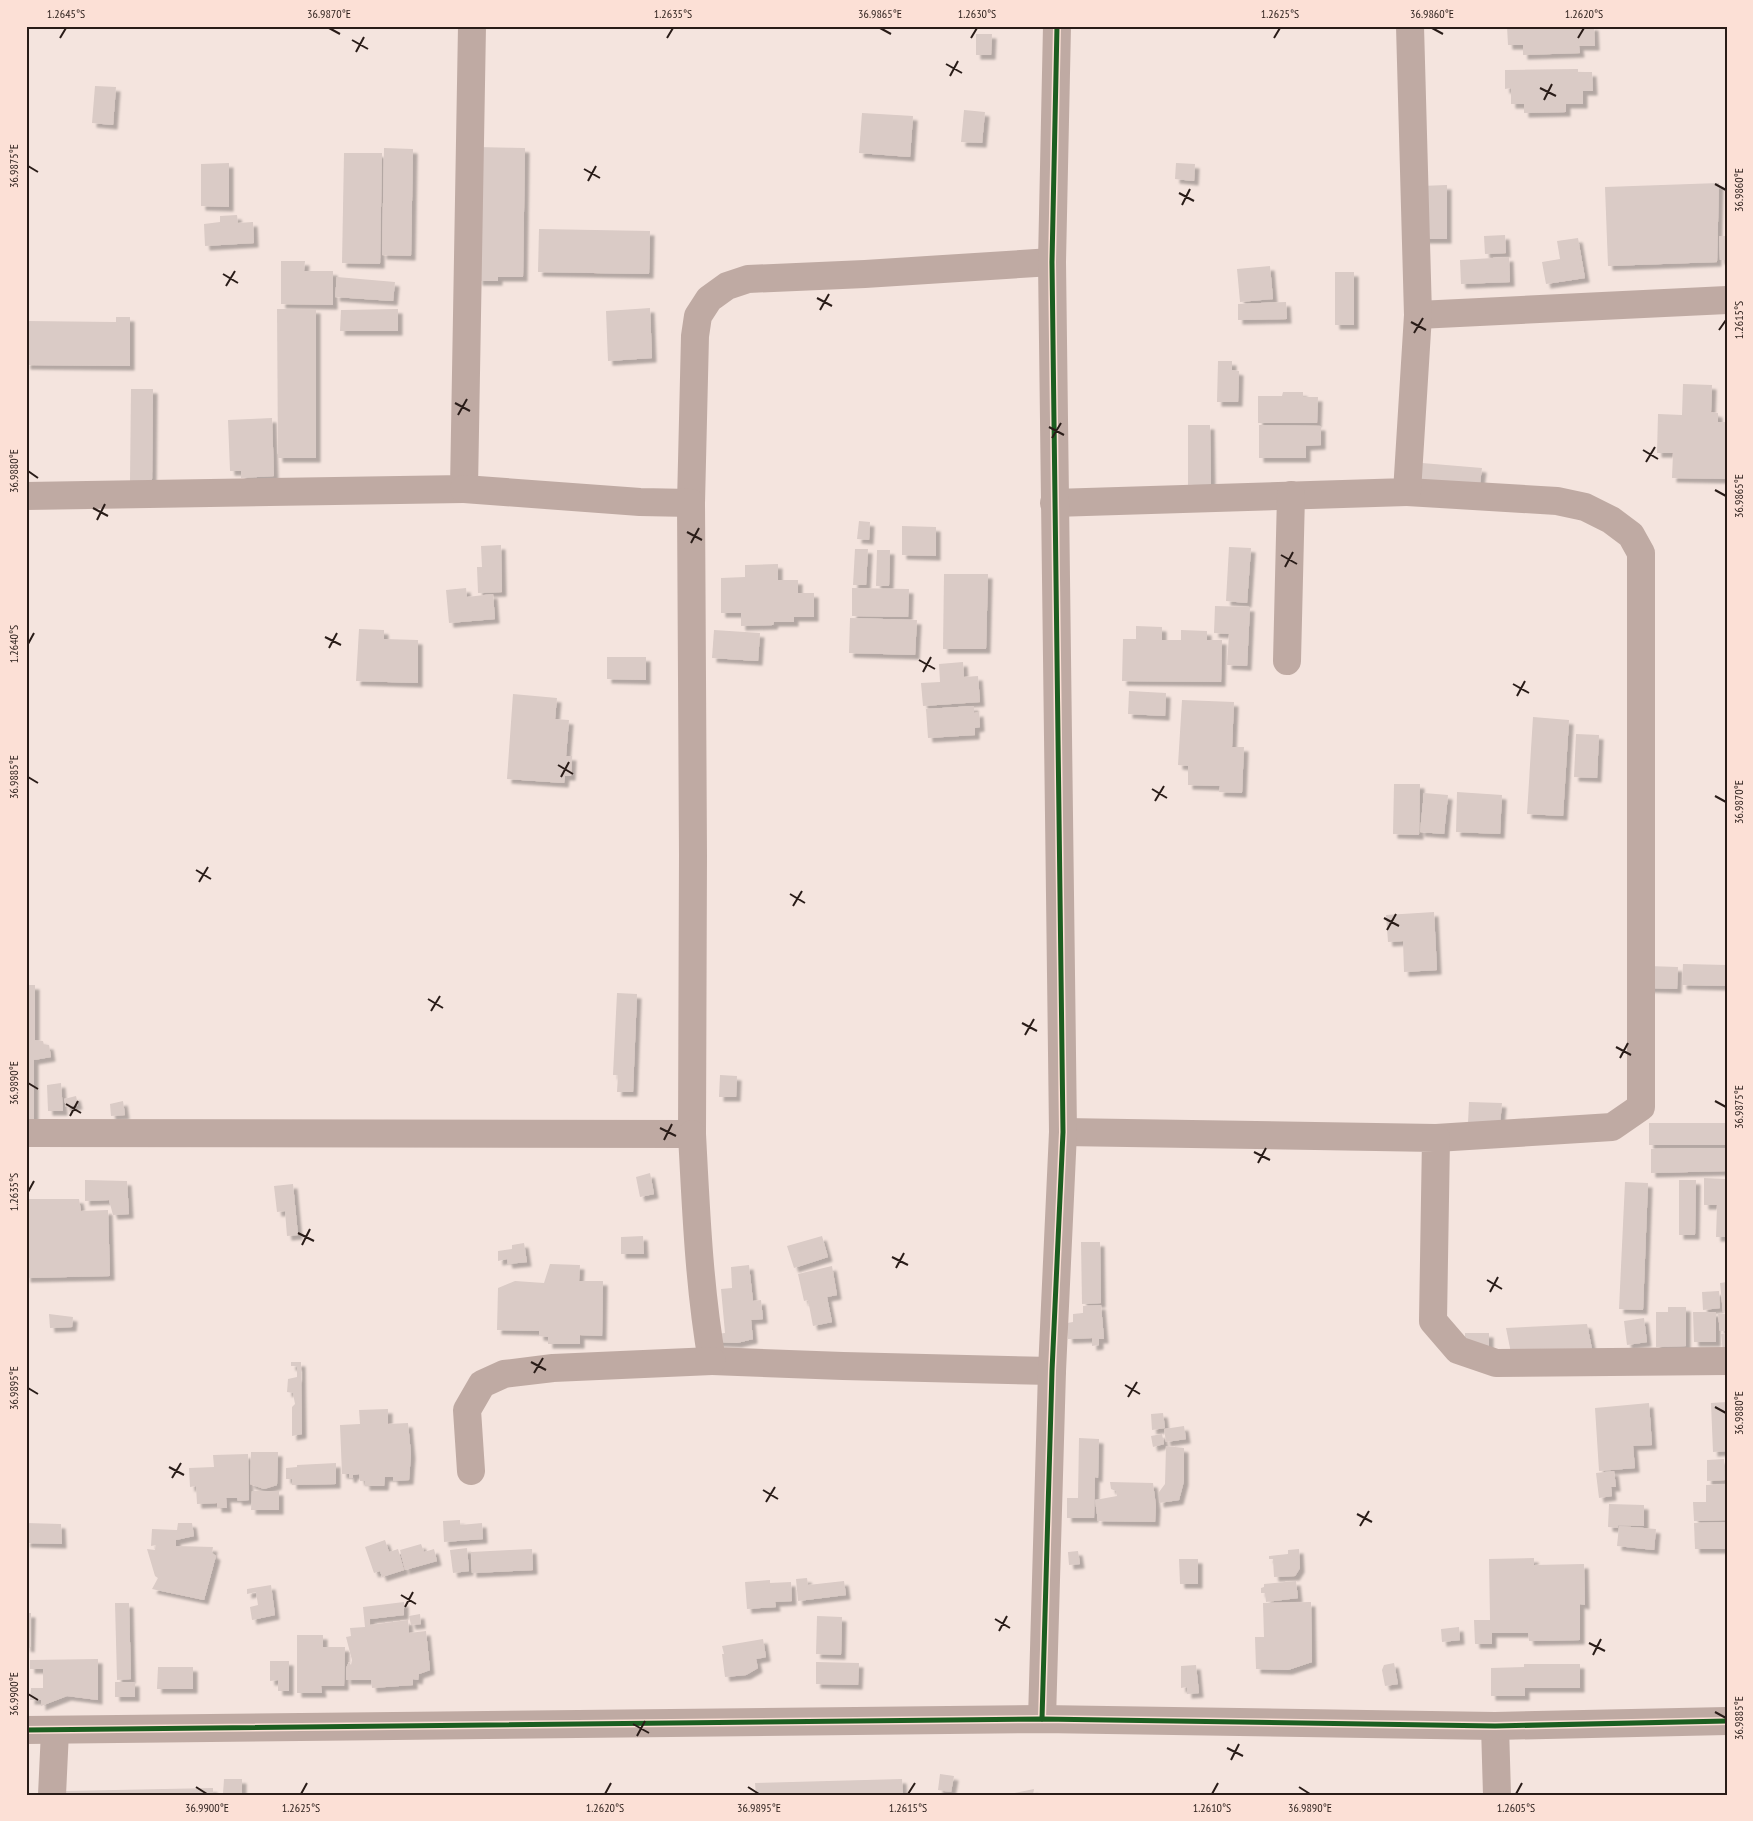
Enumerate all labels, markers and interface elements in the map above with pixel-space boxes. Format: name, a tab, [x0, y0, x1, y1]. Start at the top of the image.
text: 1.2645°S	[47, 6, 85, 21]
text: 36.9870°E	[307, 6, 351, 21]
text: 1.2635°S	[654, 6, 692, 21]
text: 36.9865°E	[858, 6, 902, 21]
text: 1.2630°S	[958, 6, 996, 21]
text: 1.2625°S	[1261, 6, 1299, 21]
text: 36.9860°E	[1410, 6, 1454, 21]
text: 1.2620°S	[1565, 6, 1603, 21]
text: 36.9875°E	[6, 144, 21, 188]
text: 36.9860°E	[1731, 168, 1746, 212]
text: 1.2615°S	[1731, 301, 1746, 339]
text: 36.9880°E	[6, 449, 21, 493]
text: 36.9865°E	[1731, 474, 1746, 518]
text: 1.2640°S	[6, 625, 21, 663]
text: 36.9885°E	[6, 755, 21, 799]
text: 36.9870°E	[1731, 780, 1746, 824]
text: 36.9890°E	[6, 1061, 21, 1105]
text: 36.9875°E	[1731, 1085, 1746, 1129]
text: 1.2635°S	[6, 1173, 21, 1211]
text: 36.9895°E	[6, 1366, 21, 1410]
text: 36.9880°E	[1731, 1391, 1746, 1435]
text: 36.9900°E	[6, 1672, 21, 1716]
text: 36.9885°E	[1731, 1696, 1746, 1740]
text: 36.9900°E	[185, 1800, 229, 1815]
text: 1.2625°S	[282, 1800, 320, 1815]
text: 1.2620°S	[586, 1800, 624, 1815]
text: 36.9895°E	[737, 1800, 781, 1815]
text: 1.2615°S	[889, 1800, 927, 1815]
text: 1.2610°S	[1193, 1800, 1231, 1815]
text: 36.9890°E	[1288, 1800, 1332, 1815]
text: 1.2605°S	[1497, 1800, 1535, 1815]

